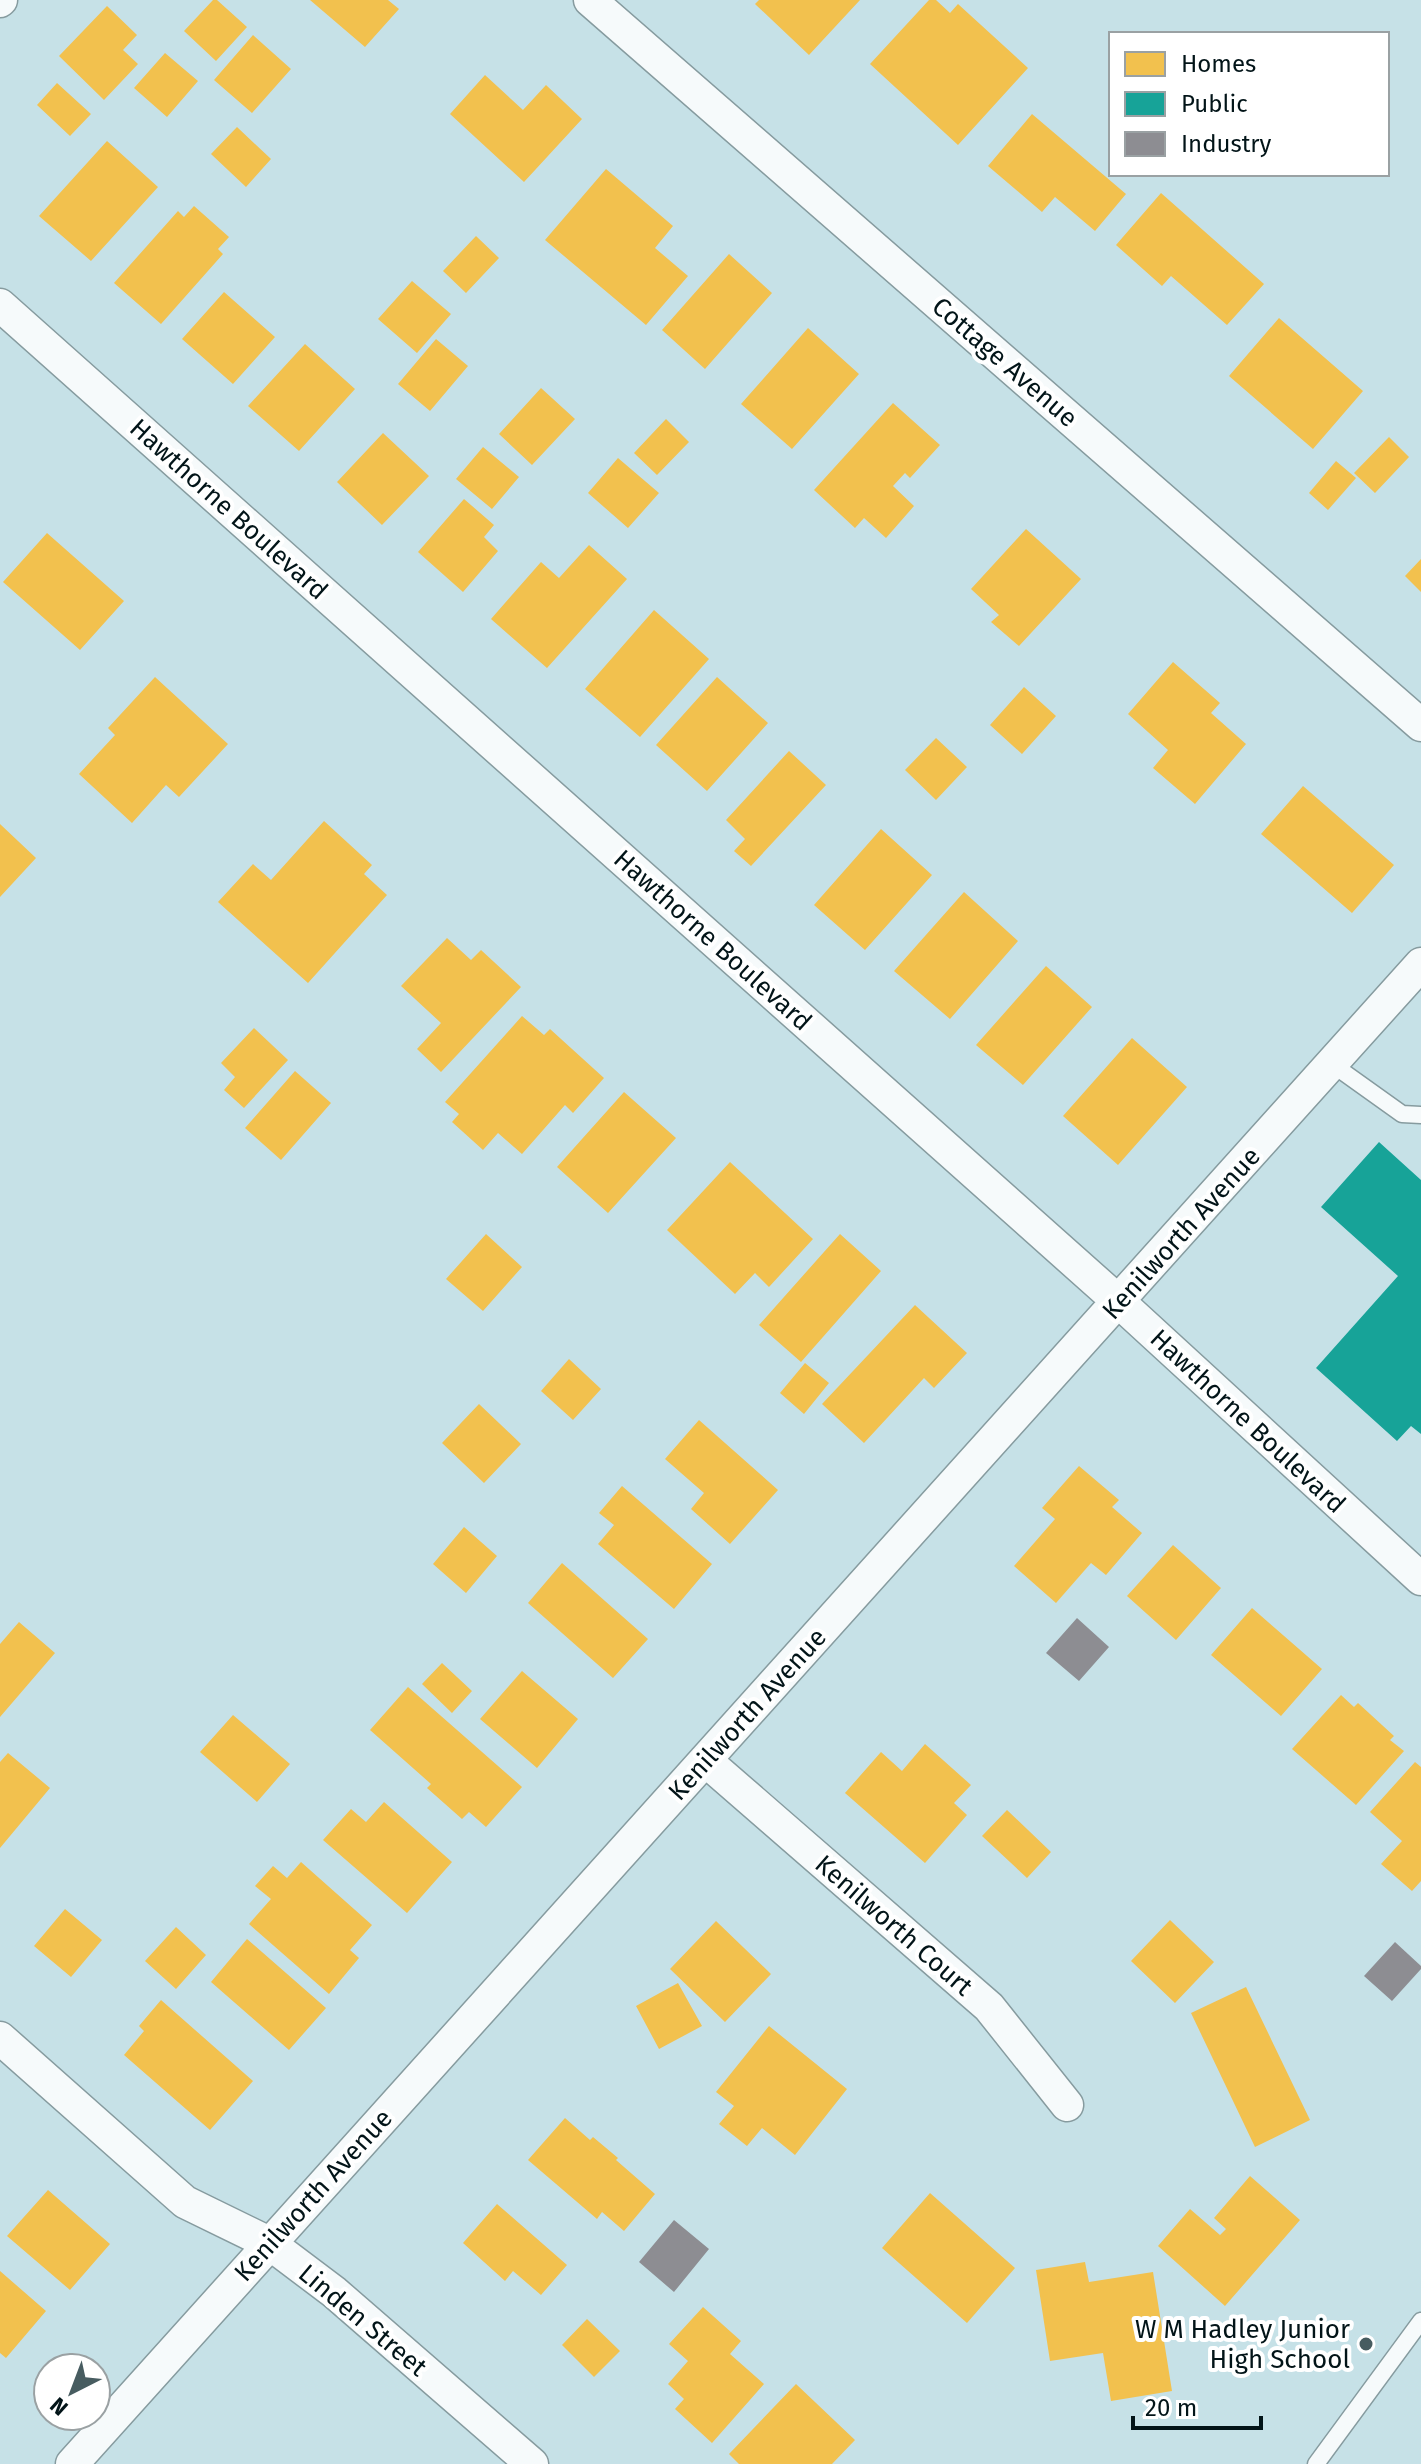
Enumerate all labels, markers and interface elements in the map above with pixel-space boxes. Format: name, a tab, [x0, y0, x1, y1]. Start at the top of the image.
legend	[1109, 32, 1389, 176]
text: Homes	[1181, 50, 1256, 78]
text: Public	[1181, 90, 1248, 118]
text: Industry	[1181, 130, 1272, 158]
street label: Cottage Avenue	[926, 291, 1084, 434]
street label: Hawthorne Boulevard	[123, 412, 334, 606]
street label: Hawthorne Boulevard	[607, 843, 818, 1037]
street label: Kenilworth Avenue	[1096, 1141, 1267, 1326]
street label: Hawthorne Boulevard	[1144, 1323, 1352, 1520]
street label: Kenilworth Avenue	[662, 1622, 833, 1807]
street label: Kenilworth Court	[809, 1849, 979, 2003]
street label: Kenilworth Avenue	[228, 2103, 399, 2288]
street label: Linden Street	[292, 2258, 434, 2383]
place label: W M Hadley Junior High School	[1135, 2314, 1350, 2375]
marker: W M Hadley Junior High School	[1357, 2335, 1375, 2353]
north arrow	[32, 2352, 112, 2432]
scale bar	[1133, 2380, 1261, 2430]
text: N	[44, 2392, 73, 2421]
text: 20 m	[1145, 2394, 1197, 2422]

